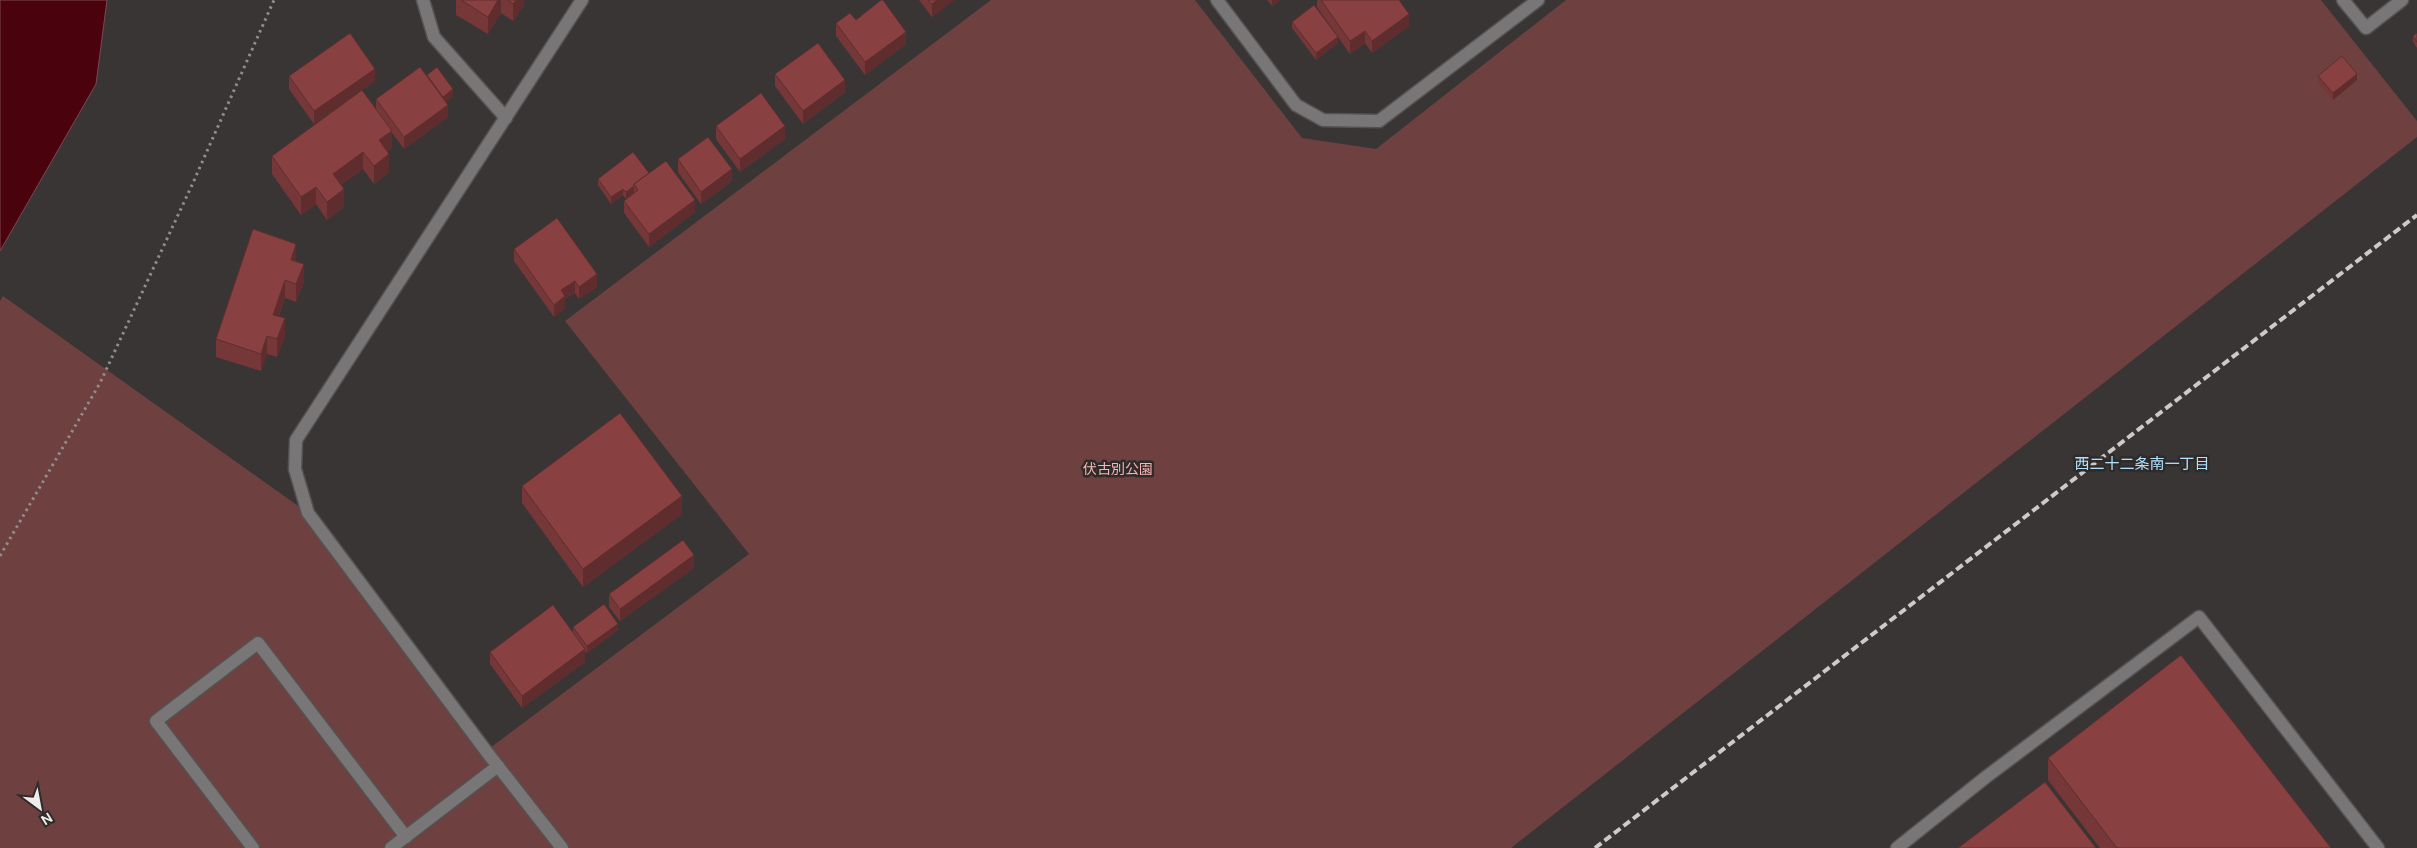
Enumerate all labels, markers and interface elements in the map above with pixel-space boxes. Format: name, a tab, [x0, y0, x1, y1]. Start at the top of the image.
district label: 西二十二条南一丁目	[2074, 454, 2210, 474]
park label: 伏古別公園	[1083, 460, 1153, 478]
north arrow	[15, 783, 65, 833]
text: N	[38, 809, 56, 829]

